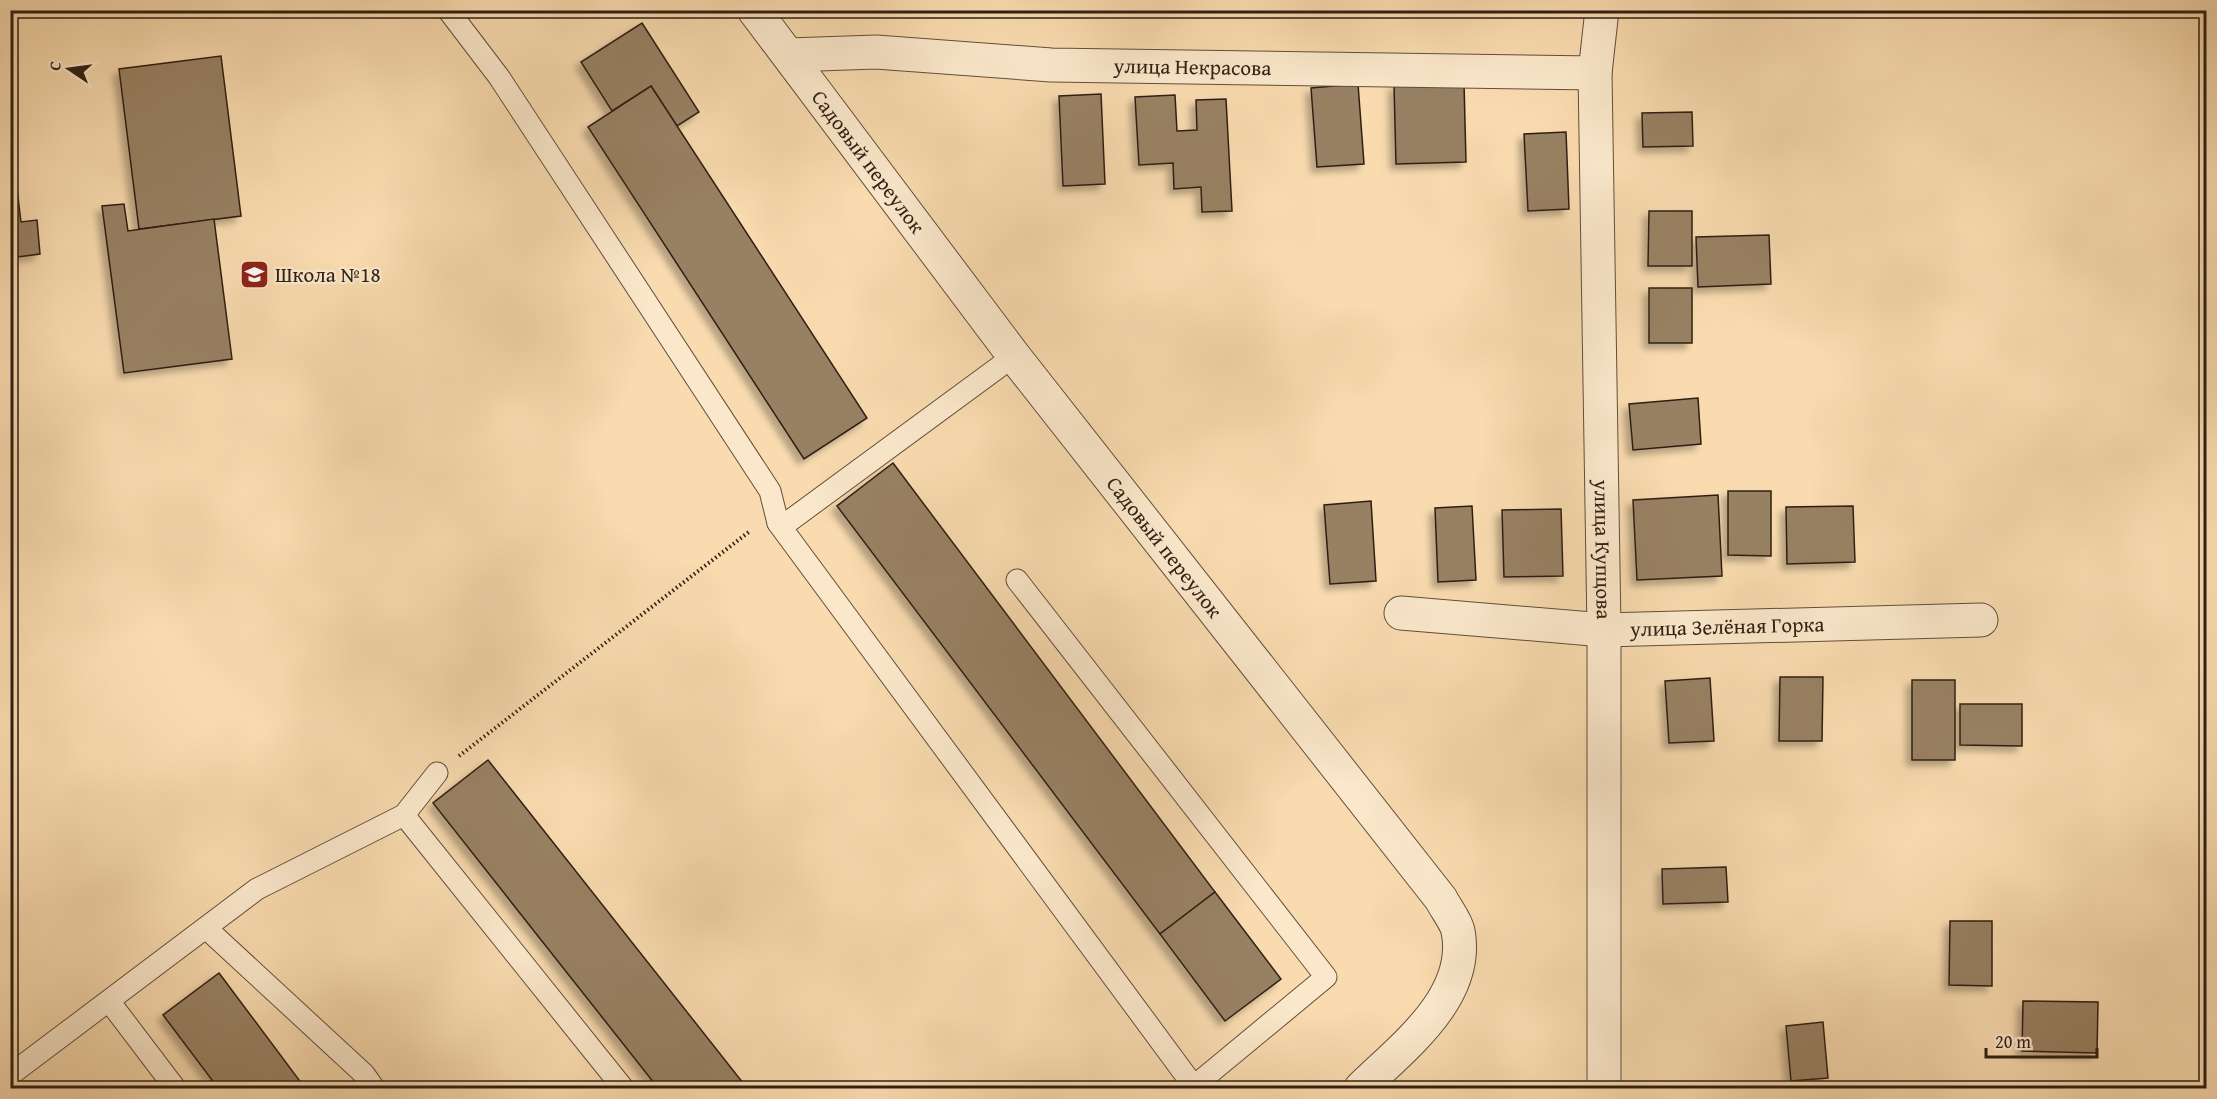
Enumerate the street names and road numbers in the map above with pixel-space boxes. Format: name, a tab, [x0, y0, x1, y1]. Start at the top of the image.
street label: улица Некрасова	[1112, 50, 1272, 83]
street label: Садовый переулок	[804, 83, 933, 240]
street label: Садовый переулок	[1099, 469, 1230, 624]
street label: улица Купцова	[1587, 478, 1620, 620]
street label: улица Зелёная Горка	[1629, 608, 1825, 644]

